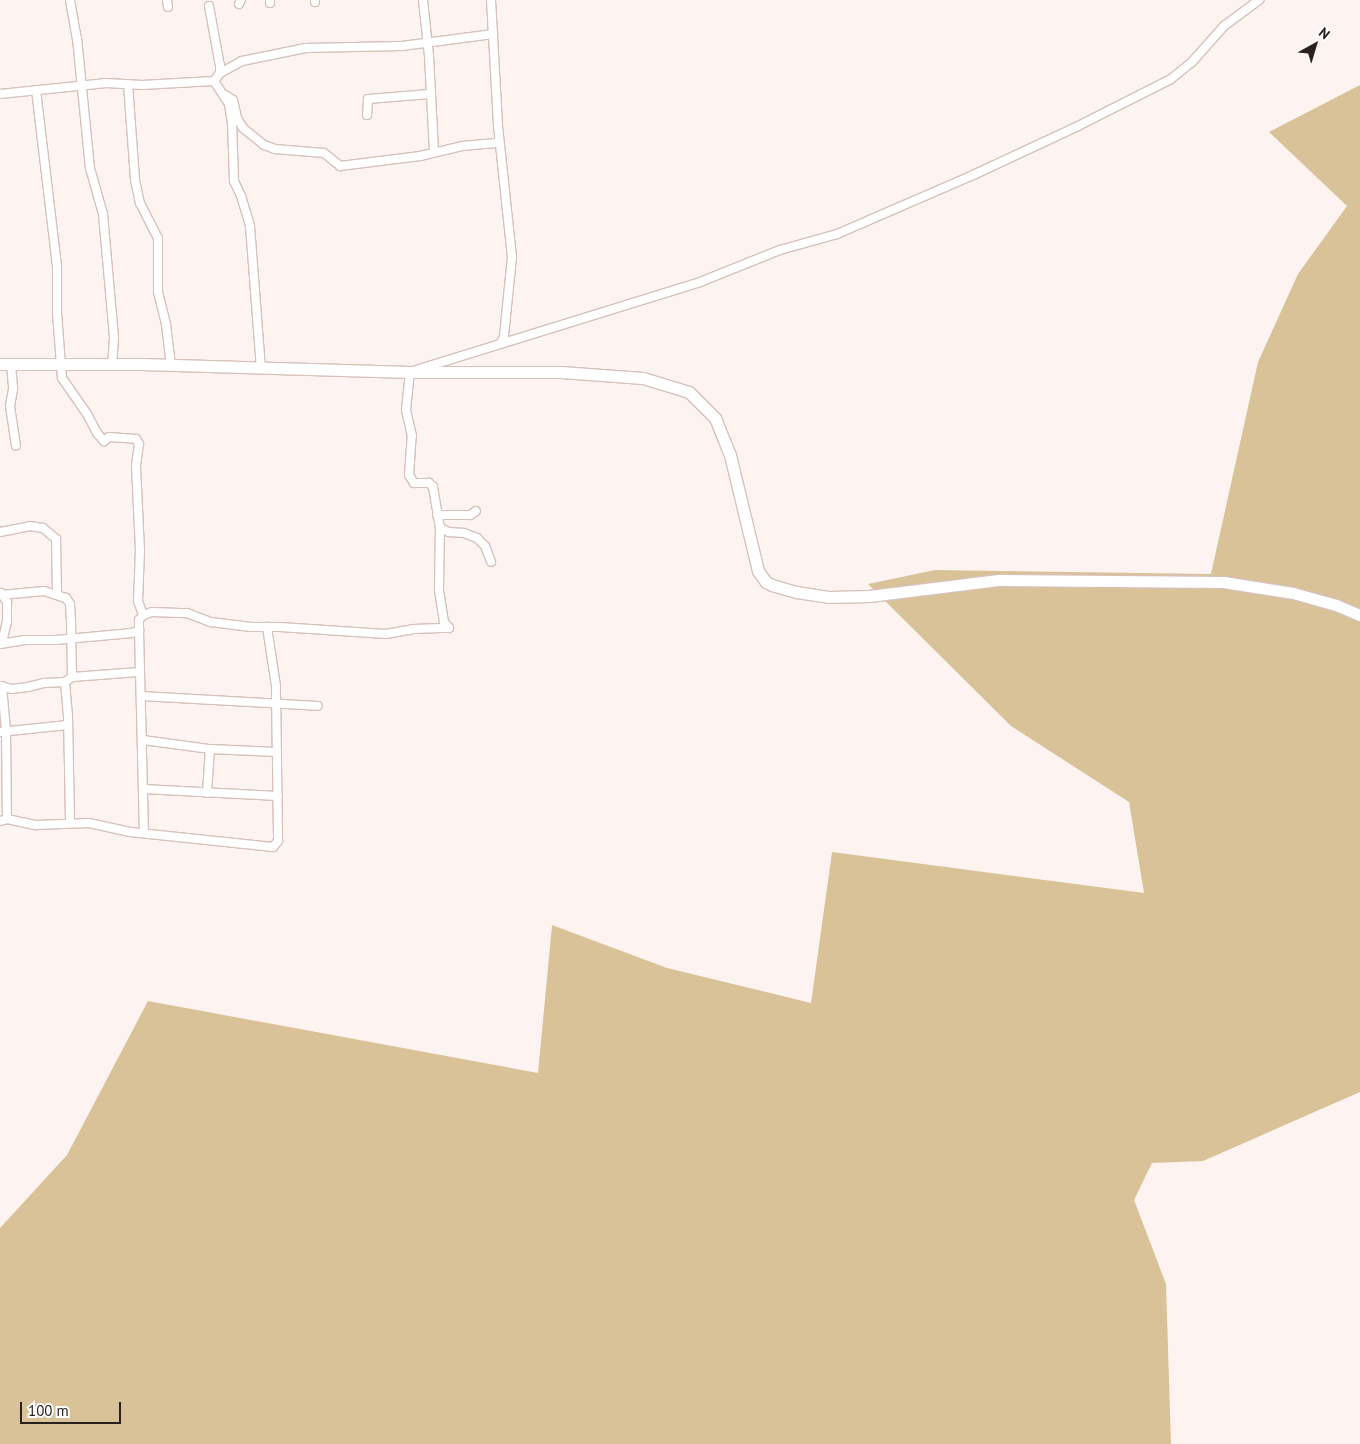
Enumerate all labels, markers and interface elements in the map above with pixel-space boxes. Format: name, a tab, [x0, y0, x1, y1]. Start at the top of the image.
north arrow	[1290, 20, 1340, 70]
text: N	[1315, 23, 1334, 43]
scale bar	[22, 1392, 124, 1424]
text: 100 m	[28, 1401, 69, 1420]

